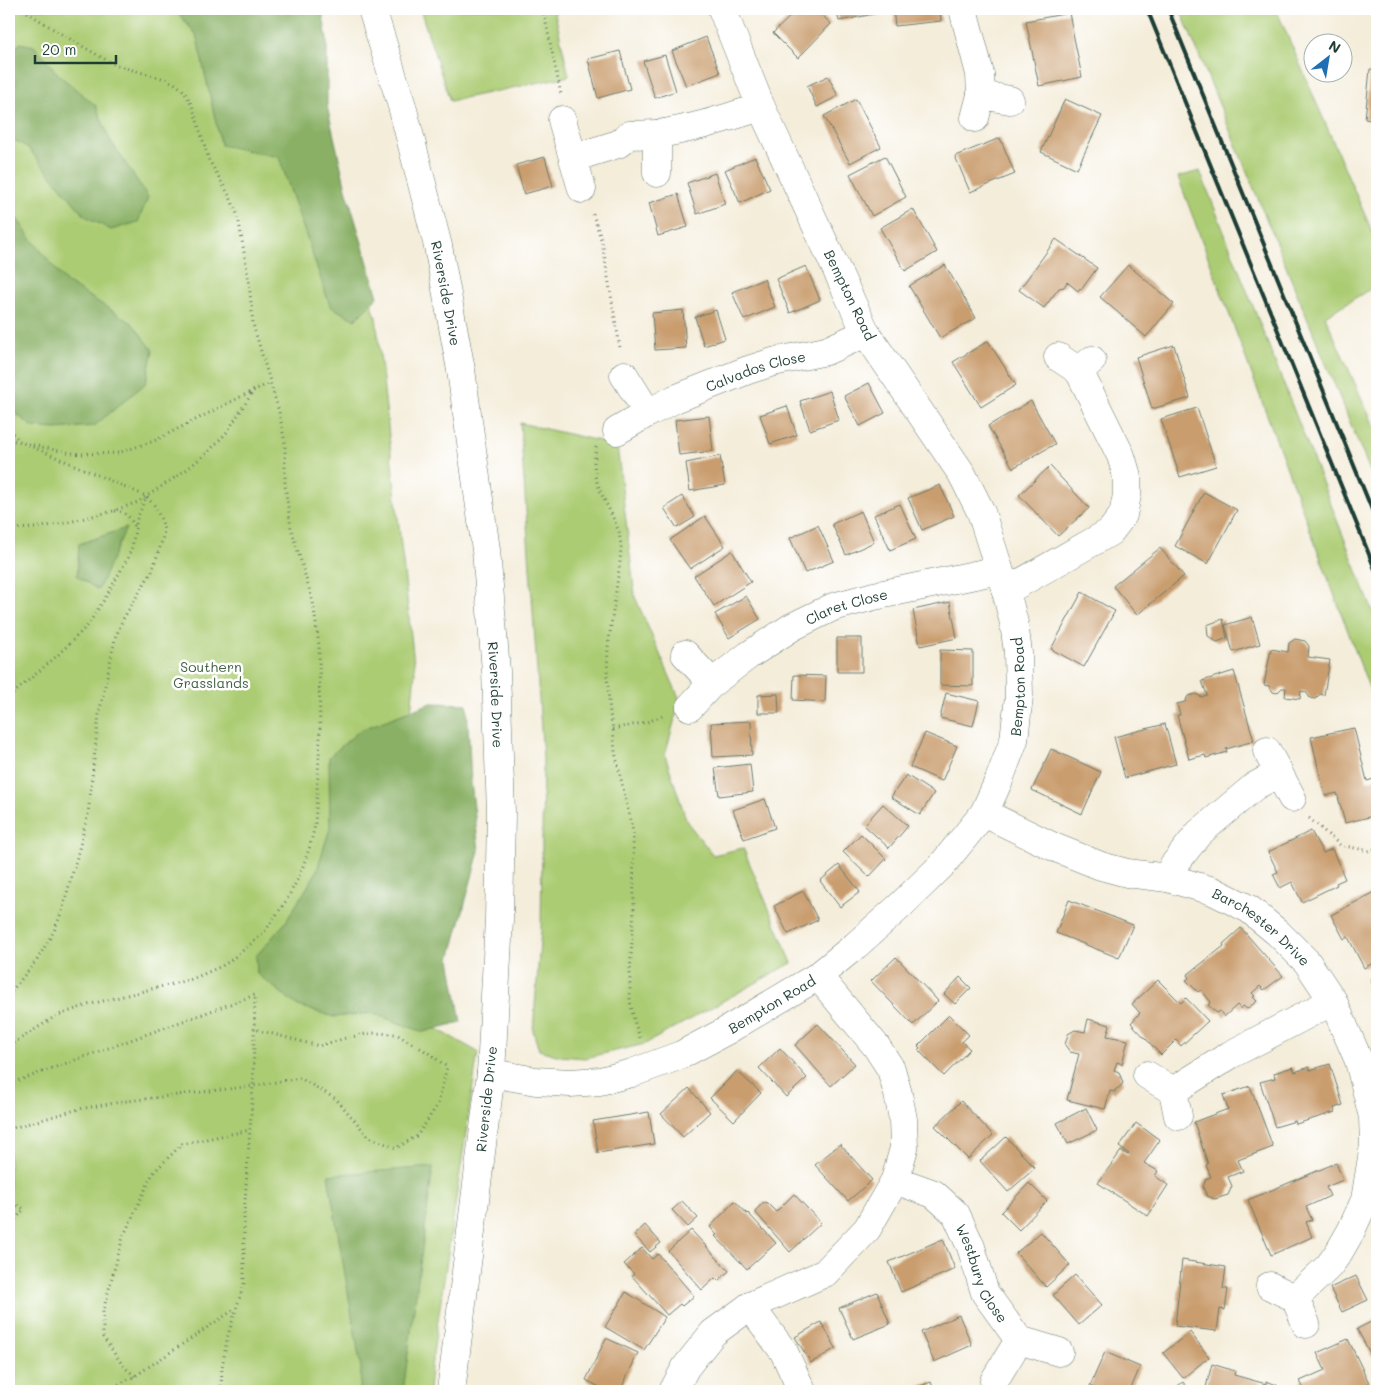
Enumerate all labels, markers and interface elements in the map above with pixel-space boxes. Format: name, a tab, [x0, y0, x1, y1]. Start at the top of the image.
scale bar	[35, 32, 116, 64]
north arrow	[1304, 32, 1354, 82]
text: N	[1325, 36, 1344, 57]
text: 20 m	[42, 39, 76, 59]
street label: Riverside Drive	[427, 238, 466, 347]
street label: Bempton Road	[820, 246, 880, 344]
street label: Calvados Close	[703, 346, 807, 395]
street label: Claret Close	[802, 584, 889, 629]
street label: Bempton Road	[1005, 636, 1029, 737]
street label: Riverside Drive	[484, 641, 508, 748]
park label: Southern Grasslands	[173, 657, 249, 692]
street label: Barchester Drive	[1209, 883, 1315, 970]
street label: Bempton Road	[724, 970, 819, 1037]
street label: Riverside Drive	[471, 1045, 501, 1153]
street label: Westbury Close	[952, 1221, 1013, 1326]

